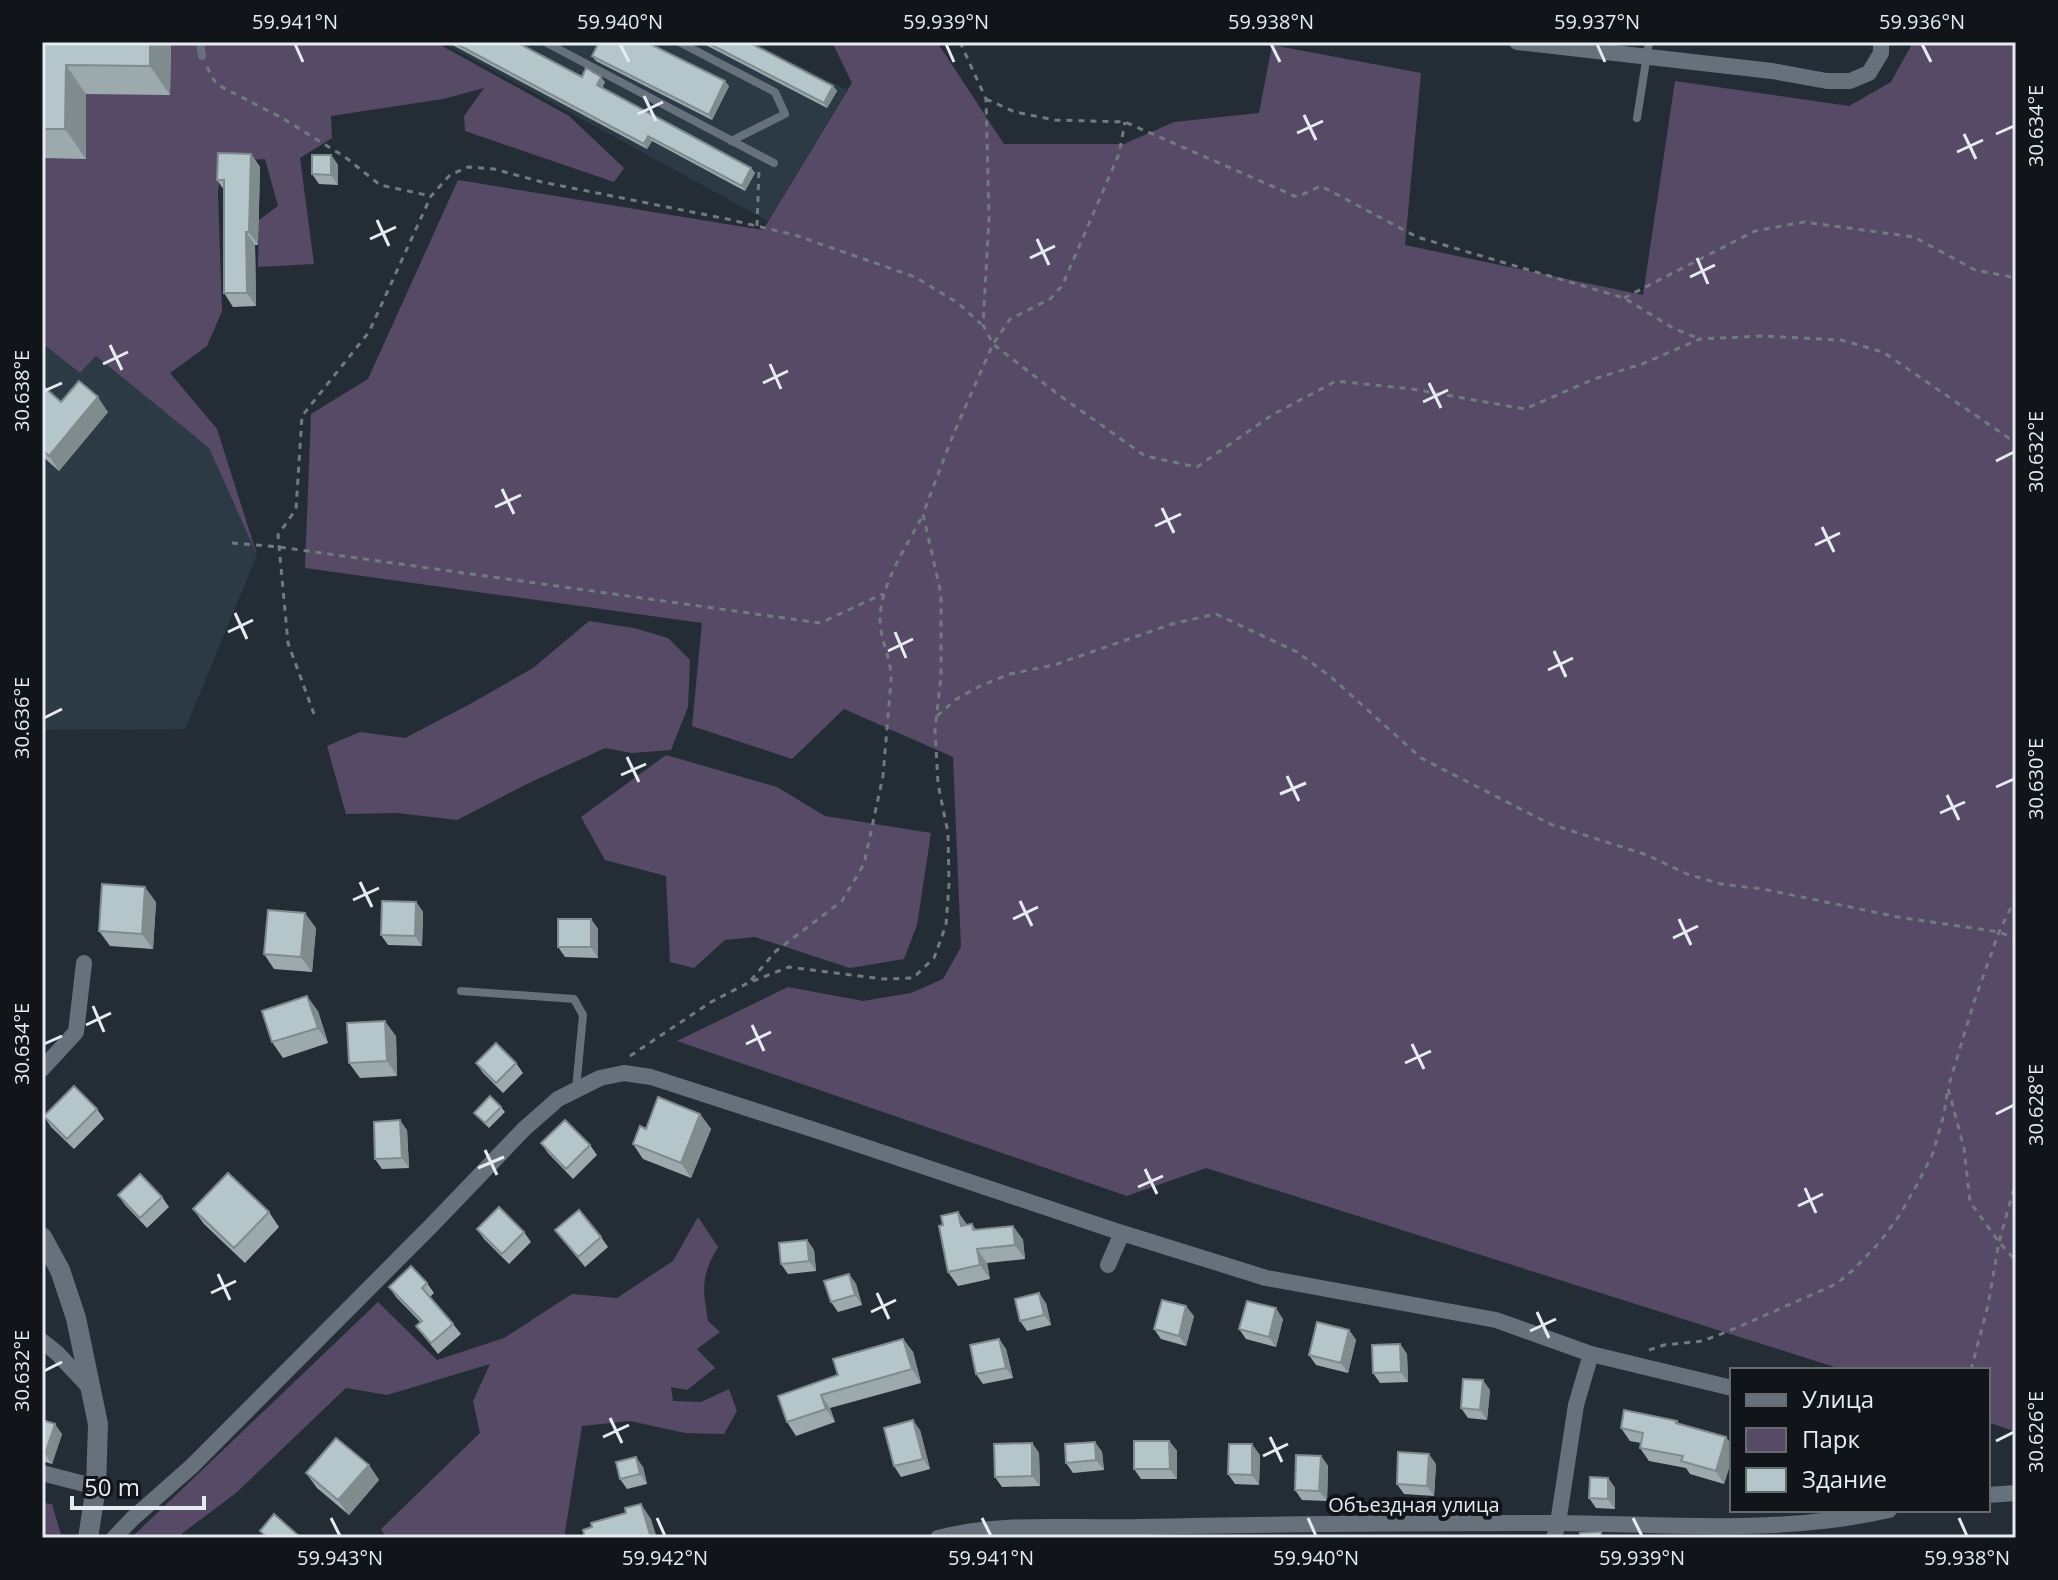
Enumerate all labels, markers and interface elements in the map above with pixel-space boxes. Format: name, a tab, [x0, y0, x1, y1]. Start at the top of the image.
text: 59.941°N	[252, 8, 338, 35]
text: 59.940°N	[577, 8, 663, 35]
text: 59.939°N	[903, 8, 989, 35]
text: 59.938°N	[1228, 8, 1314, 35]
text: 59.937°N	[1554, 8, 1640, 35]
text: 59.936°N	[1879, 8, 1965, 35]
text: 30.634°E	[2022, 85, 2049, 167]
text: 30.638°E	[8, 350, 35, 432]
text: 30.632°E	[2022, 411, 2049, 493]
text: 30.636°E	[8, 677, 35, 759]
text: 30.630°E	[2022, 738, 2049, 820]
text: 30.634°E	[8, 1003, 35, 1085]
text: 30.628°E	[2022, 1064, 2049, 1146]
text: 30.632°E	[8, 1330, 35, 1412]
legend	[1730, 1368, 1990, 1512]
text: Улица	[1802, 1382, 1874, 1415]
text: 30.626°E	[2022, 1391, 2049, 1473]
text: Парк	[1802, 1422, 1860, 1455]
scale bar	[72, 1460, 204, 1510]
text: Здание	[1802, 1462, 1887, 1495]
text: 50 m	[84, 1470, 140, 1503]
street label: Объездная улица	[1328, 1491, 1500, 1518]
text: 59.943°N	[297, 1544, 383, 1571]
text: 59.942°N	[622, 1544, 708, 1571]
text: 59.941°N	[948, 1544, 1034, 1571]
text: 59.940°N	[1273, 1544, 1359, 1571]
text: 59.939°N	[1599, 1544, 1685, 1571]
text: 59.938°N	[1924, 1544, 2010, 1571]

